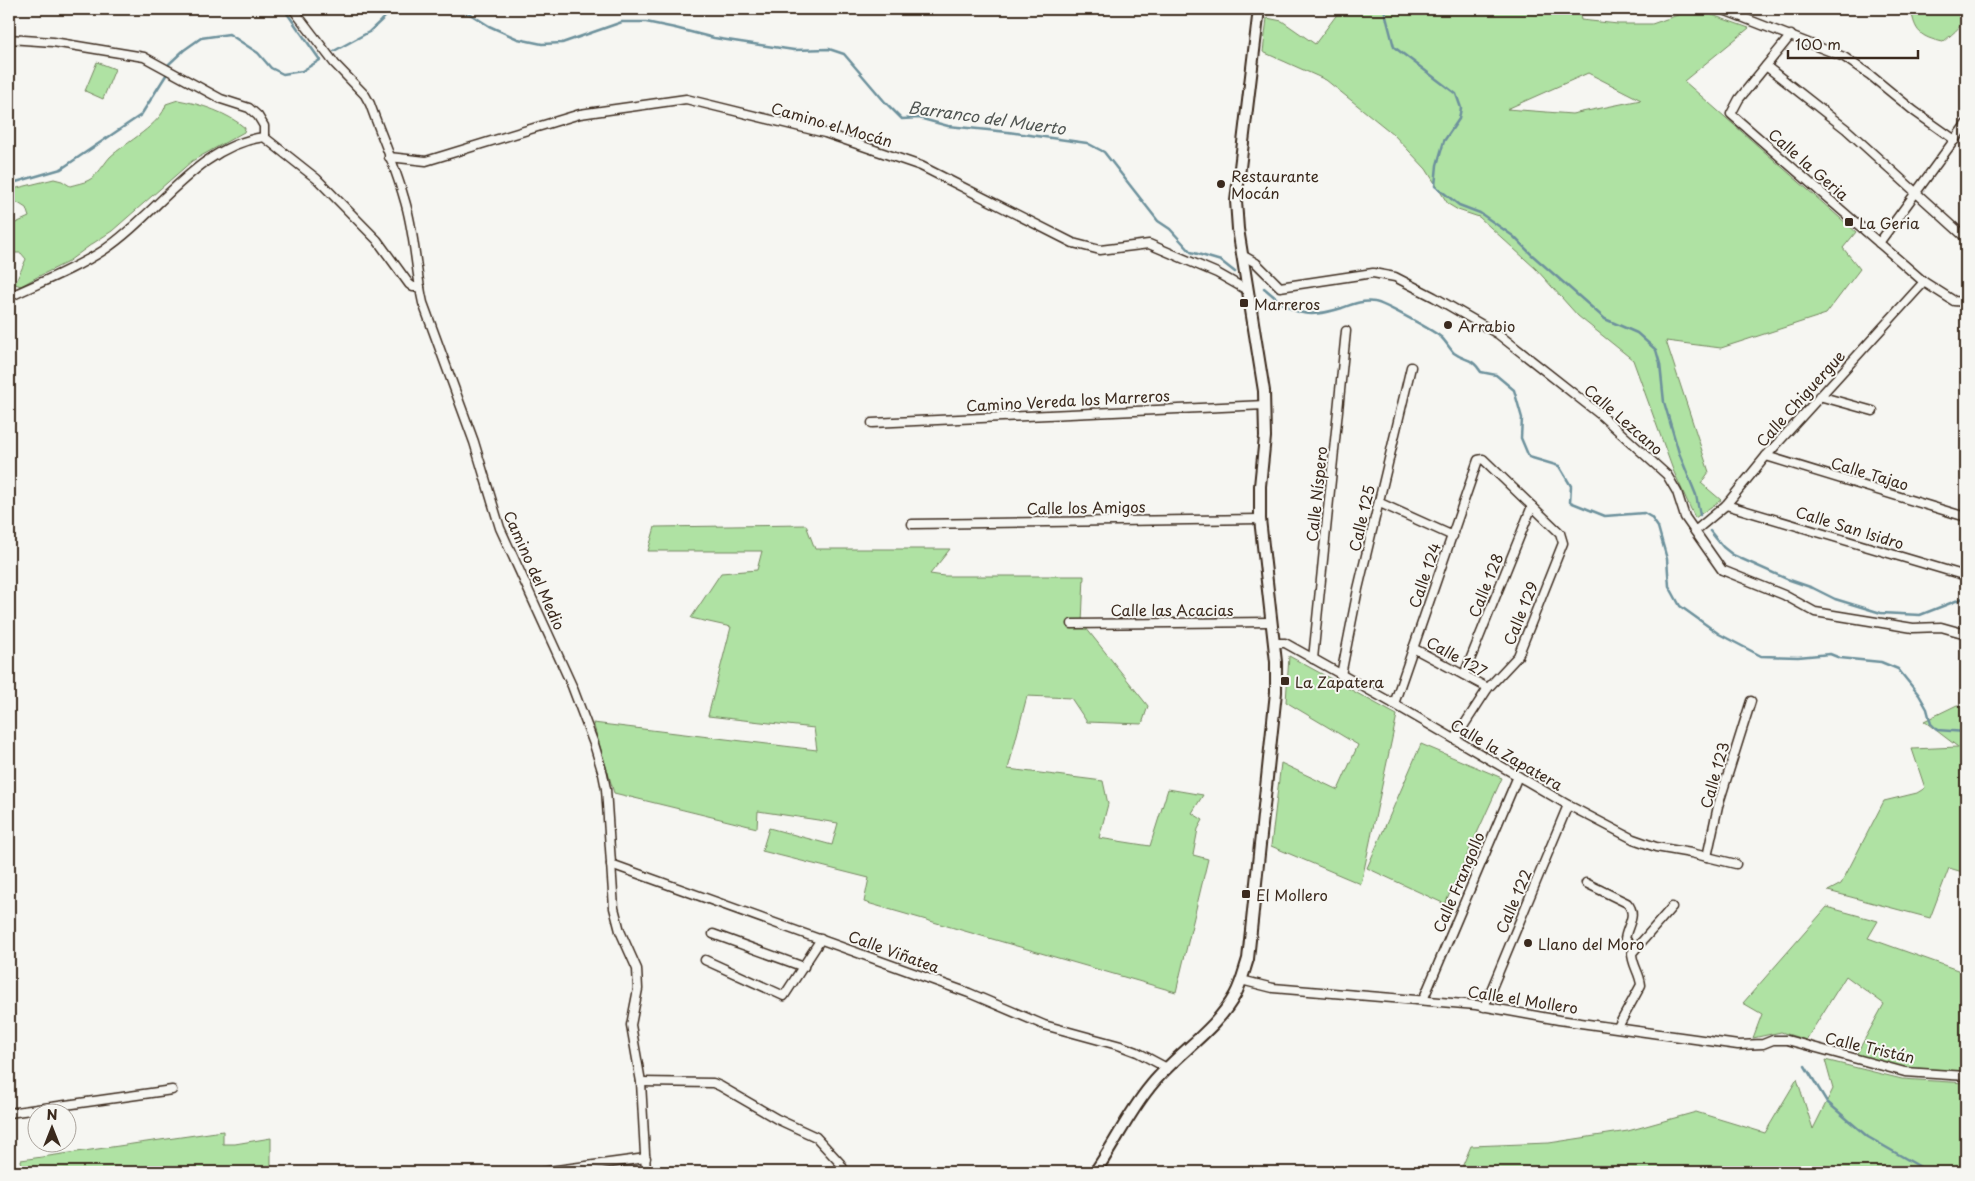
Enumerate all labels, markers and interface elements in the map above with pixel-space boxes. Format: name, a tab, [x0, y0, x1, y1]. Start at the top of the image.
scale bar	[1788, 28, 1918, 60]
text: 100 m	[1795, 32, 1841, 55]
water label: Barranco del Muerto	[907, 94, 1068, 140]
street label: Camino el Mocán	[769, 96, 895, 152]
street label: Calle la Geria	[1764, 123, 1855, 206]
place label: Restaurante Mocán	[1231, 164, 1319, 204]
marker: Restaurante Mocán	[1215, 178, 1227, 190]
place label: La Geria	[1859, 211, 1920, 234]
marker: La Geria	[1843, 216, 1855, 228]
place label: Marreros	[1254, 292, 1320, 315]
marker: Marreros	[1238, 297, 1250, 309]
place label: Arrabio	[1458, 314, 1515, 337]
marker: Arrabio	[1442, 319, 1454, 331]
street label: Calle Chiguergue	[1750, 344, 1850, 452]
street label: Calle Lezcano	[1579, 378, 1669, 460]
street label: Camino Vereda los Marreros	[966, 383, 1171, 417]
street label: Calle Níspero	[1300, 445, 1332, 543]
street label: Calle Tajao	[1828, 450, 1912, 496]
street label: Calle 125	[1342, 482, 1380, 554]
street label: Calle los Amigos	[1026, 494, 1146, 520]
street label: Calle San Isidro	[1793, 500, 1907, 554]
street label: Camino del Medio	[498, 507, 572, 633]
street label: Calle 124	[1402, 539, 1446, 611]
street label: Calle 128	[1462, 549, 1508, 621]
street label: Calle 129	[1497, 578, 1543, 648]
street label: Calle las Acacias	[1110, 598, 1234, 621]
street label: Calle 127	[1422, 630, 1492, 682]
place label: La Zapatera	[1295, 670, 1384, 693]
marker: La Zapatera	[1279, 675, 1291, 687]
street label: Calle la Zapatera	[1447, 712, 1568, 796]
street label: Calle 123	[1694, 739, 1734, 811]
street label: Calle Frangollo	[1426, 828, 1490, 936]
street label: Calle 122	[1489, 865, 1537, 937]
place label: El Mollero	[1256, 883, 1328, 906]
marker: El Mollero	[1240, 888, 1252, 900]
street label: Calle Viñatea	[845, 924, 943, 978]
place label: Llano del Moro	[1538, 932, 1644, 955]
marker: Llano del Moro	[1522, 937, 1534, 949]
street label: Calle el Mollero	[1466, 979, 1580, 1019]
street label: Calle Tristán	[1823, 1026, 1917, 1068]
north arrow	[28, 1104, 78, 1154]
text: N	[46, 1104, 58, 1125]

